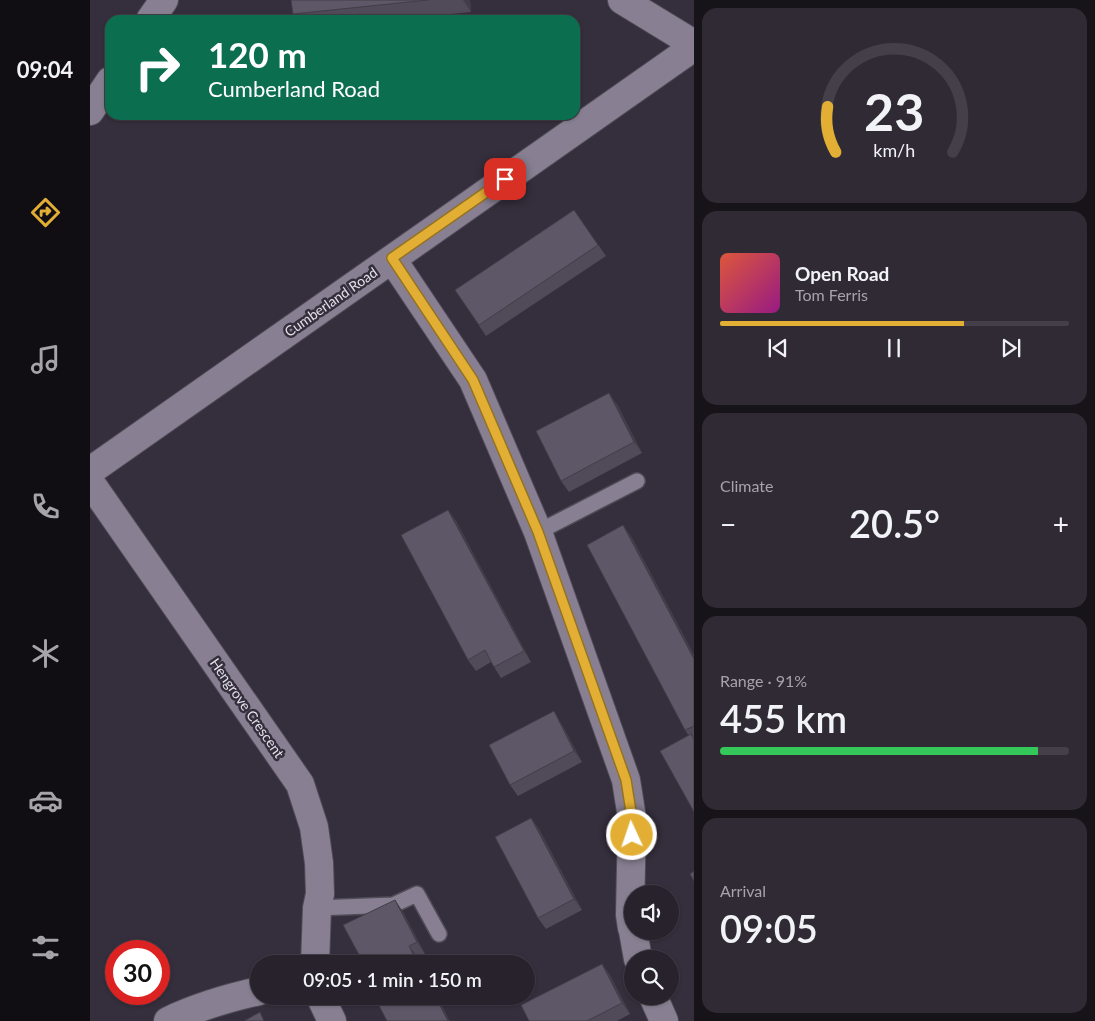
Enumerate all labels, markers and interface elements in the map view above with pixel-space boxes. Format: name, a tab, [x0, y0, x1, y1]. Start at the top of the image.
text: 120 m	[208, 33, 307, 75]
icon: right	[125, 35, 190, 100]
text: 09:04	[17, 56, 73, 83]
text: Cumberland Road	[208, 75, 380, 102]
text: 23	[864, 80, 925, 142]
text: km/h	[874, 139, 915, 161]
pin	[484, 158, 526, 200]
icon: arrive	[491, 165, 519, 193]
icon: directions	[28, 195, 63, 230]
text: Open Road	[795, 262, 889, 285]
street label: Cumberland Road	[281, 263, 380, 340]
text: Tom Ferris	[795, 285, 868, 304]
icon: previous	[764, 334, 792, 362]
icon: pause	[880, 334, 908, 362]
icon: next	[997, 334, 1025, 362]
icon: music	[28, 342, 63, 377]
text: Climate	[720, 476, 773, 495]
icon: phone	[28, 489, 63, 524]
text: 20.5°	[849, 500, 940, 546]
text: −	[720, 507, 736, 541]
text: +	[1053, 507, 1069, 541]
icon: climate	[28, 636, 63, 671]
street label: Hengrove Crescent	[207, 655, 288, 761]
text: Range · 91%	[720, 671, 807, 690]
text: 455 km	[720, 695, 847, 741]
icon: car	[28, 783, 63, 818]
position arrow	[605, 808, 657, 860]
text: Arrival	[720, 881, 766, 900]
map controls	[624, 885, 679, 1005]
button: sound	[624, 885, 679, 940]
text: 09:05	[720, 905, 818, 951]
icon: filters	[28, 930, 63, 965]
speed limit sign: 30	[105, 940, 170, 1005]
button: search	[624, 950, 679, 1005]
text: 09:05 · 1 min · 150 m	[303, 968, 482, 991]

